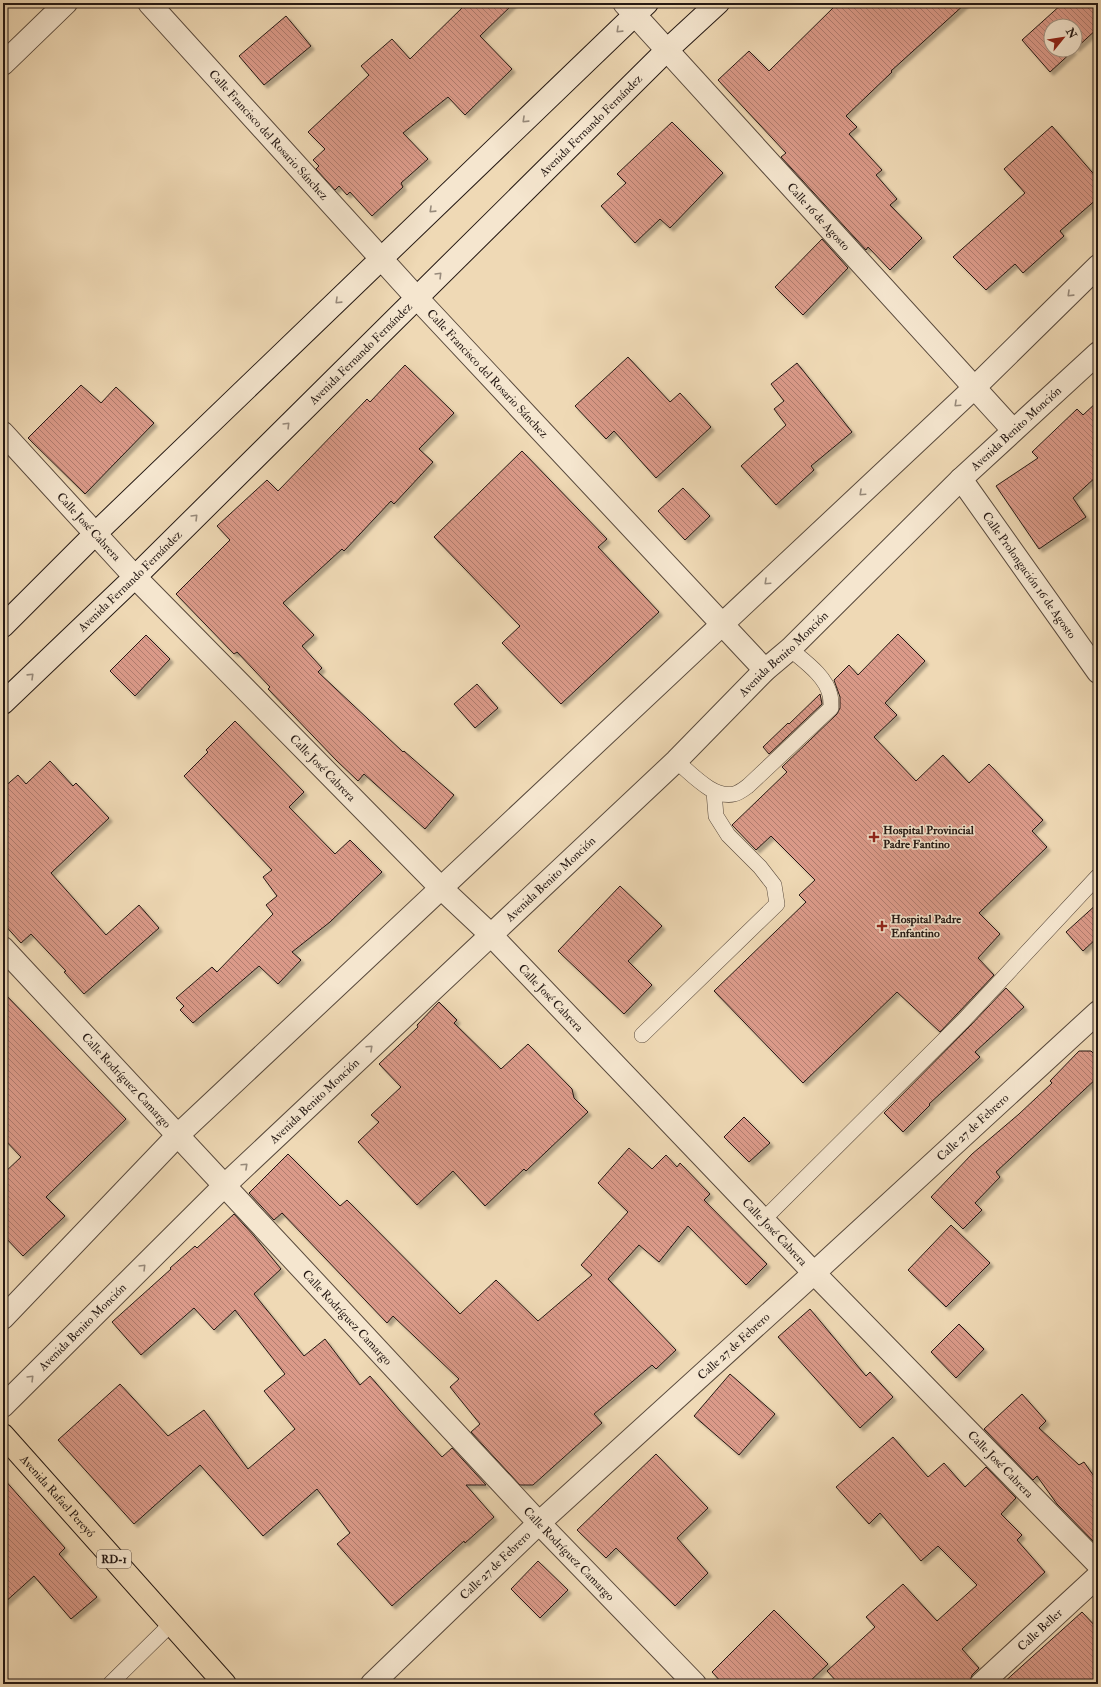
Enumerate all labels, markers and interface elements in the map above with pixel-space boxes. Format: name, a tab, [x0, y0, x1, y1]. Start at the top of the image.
north arrow	[1043, 18, 1083, 58]
one-way arrow	[616, 25, 624, 33]
text: N	[1063, 25, 1080, 42]
street label: Calle Francisco del Rosario Sánchez	[205, 67, 331, 204]
street label: Avenida Fernando Fernández	[536, 71, 646, 181]
one-way arrow	[522, 115, 530, 123]
street label: Calle 16 de Agosto	[784, 180, 853, 254]
one-way arrow	[429, 205, 437, 213]
one-way arrow	[434, 272, 442, 280]
one-way arrow	[1067, 289, 1075, 297]
one-way arrow	[335, 296, 343, 303]
street label: Avenida Fernando Fernández	[306, 299, 416, 409]
street label: Calle Francisco del Rosario Sánchez	[423, 306, 551, 442]
street label: Avenida Benito Monción	[967, 383, 1065, 475]
one-way arrow	[954, 399, 962, 407]
one-way arrow	[282, 422, 290, 430]
one-way arrow	[859, 488, 867, 496]
street label: Calle José Cabrera	[53, 489, 124, 565]
street label: Calle Prolongación 16 de Agosto	[979, 509, 1079, 642]
one-way arrow	[190, 514, 198, 522]
street label: Avenida Fernando Fernández	[74, 527, 186, 636]
one-way arrow	[764, 577, 772, 585]
street label: Avenida Benito Monción	[735, 608, 832, 701]
one-way arrow	[26, 673, 34, 681]
street label: Calle José Cabrera	[286, 732, 359, 805]
place label: Hospital Provincial Padre Fantino	[883, 823, 975, 852]
marker: Hospital Provincial Padre Fantino	[868, 831, 880, 843]
street label: Avenida Benito Monción	[502, 834, 599, 926]
place label: Hospital Padre Enfantino	[891, 912, 962, 941]
marker: Hospital Padre Enfantino	[876, 920, 888, 932]
street label: Calle José Cabrera	[515, 961, 587, 1036]
street label: Calle Rodríguez Camargo	[78, 1030, 174, 1132]
one-way arrow	[365, 1045, 373, 1052]
street label: Avenida Benito Monción	[266, 1055, 363, 1148]
street label: Calle 27 de Febrero	[934, 1091, 1012, 1165]
one-way arrow	[240, 1163, 248, 1171]
street label: Calle José Cabrera	[739, 1195, 811, 1270]
one-way arrow	[138, 1264, 146, 1272]
street label: Calle Rodríguez Camargo	[299, 1267, 395, 1369]
street label: Avenida Benito Monción	[35, 1280, 130, 1375]
street label: Calle 27 de Febrero	[695, 1310, 773, 1383]
one-way arrow	[26, 1375, 34, 1383]
street label: Calle José Cabrera	[964, 1428, 1037, 1502]
street label: Avenida Rafael Pereyó	[16, 1451, 98, 1541]
street label: Calle Rodríguez Camargo	[520, 1504, 617, 1604]
street label: Calle 27 de Febrero	[457, 1528, 534, 1603]
road number: RD-1	[97, 1550, 131, 1568]
street label: Calle Beller	[1015, 1605, 1066, 1655]

